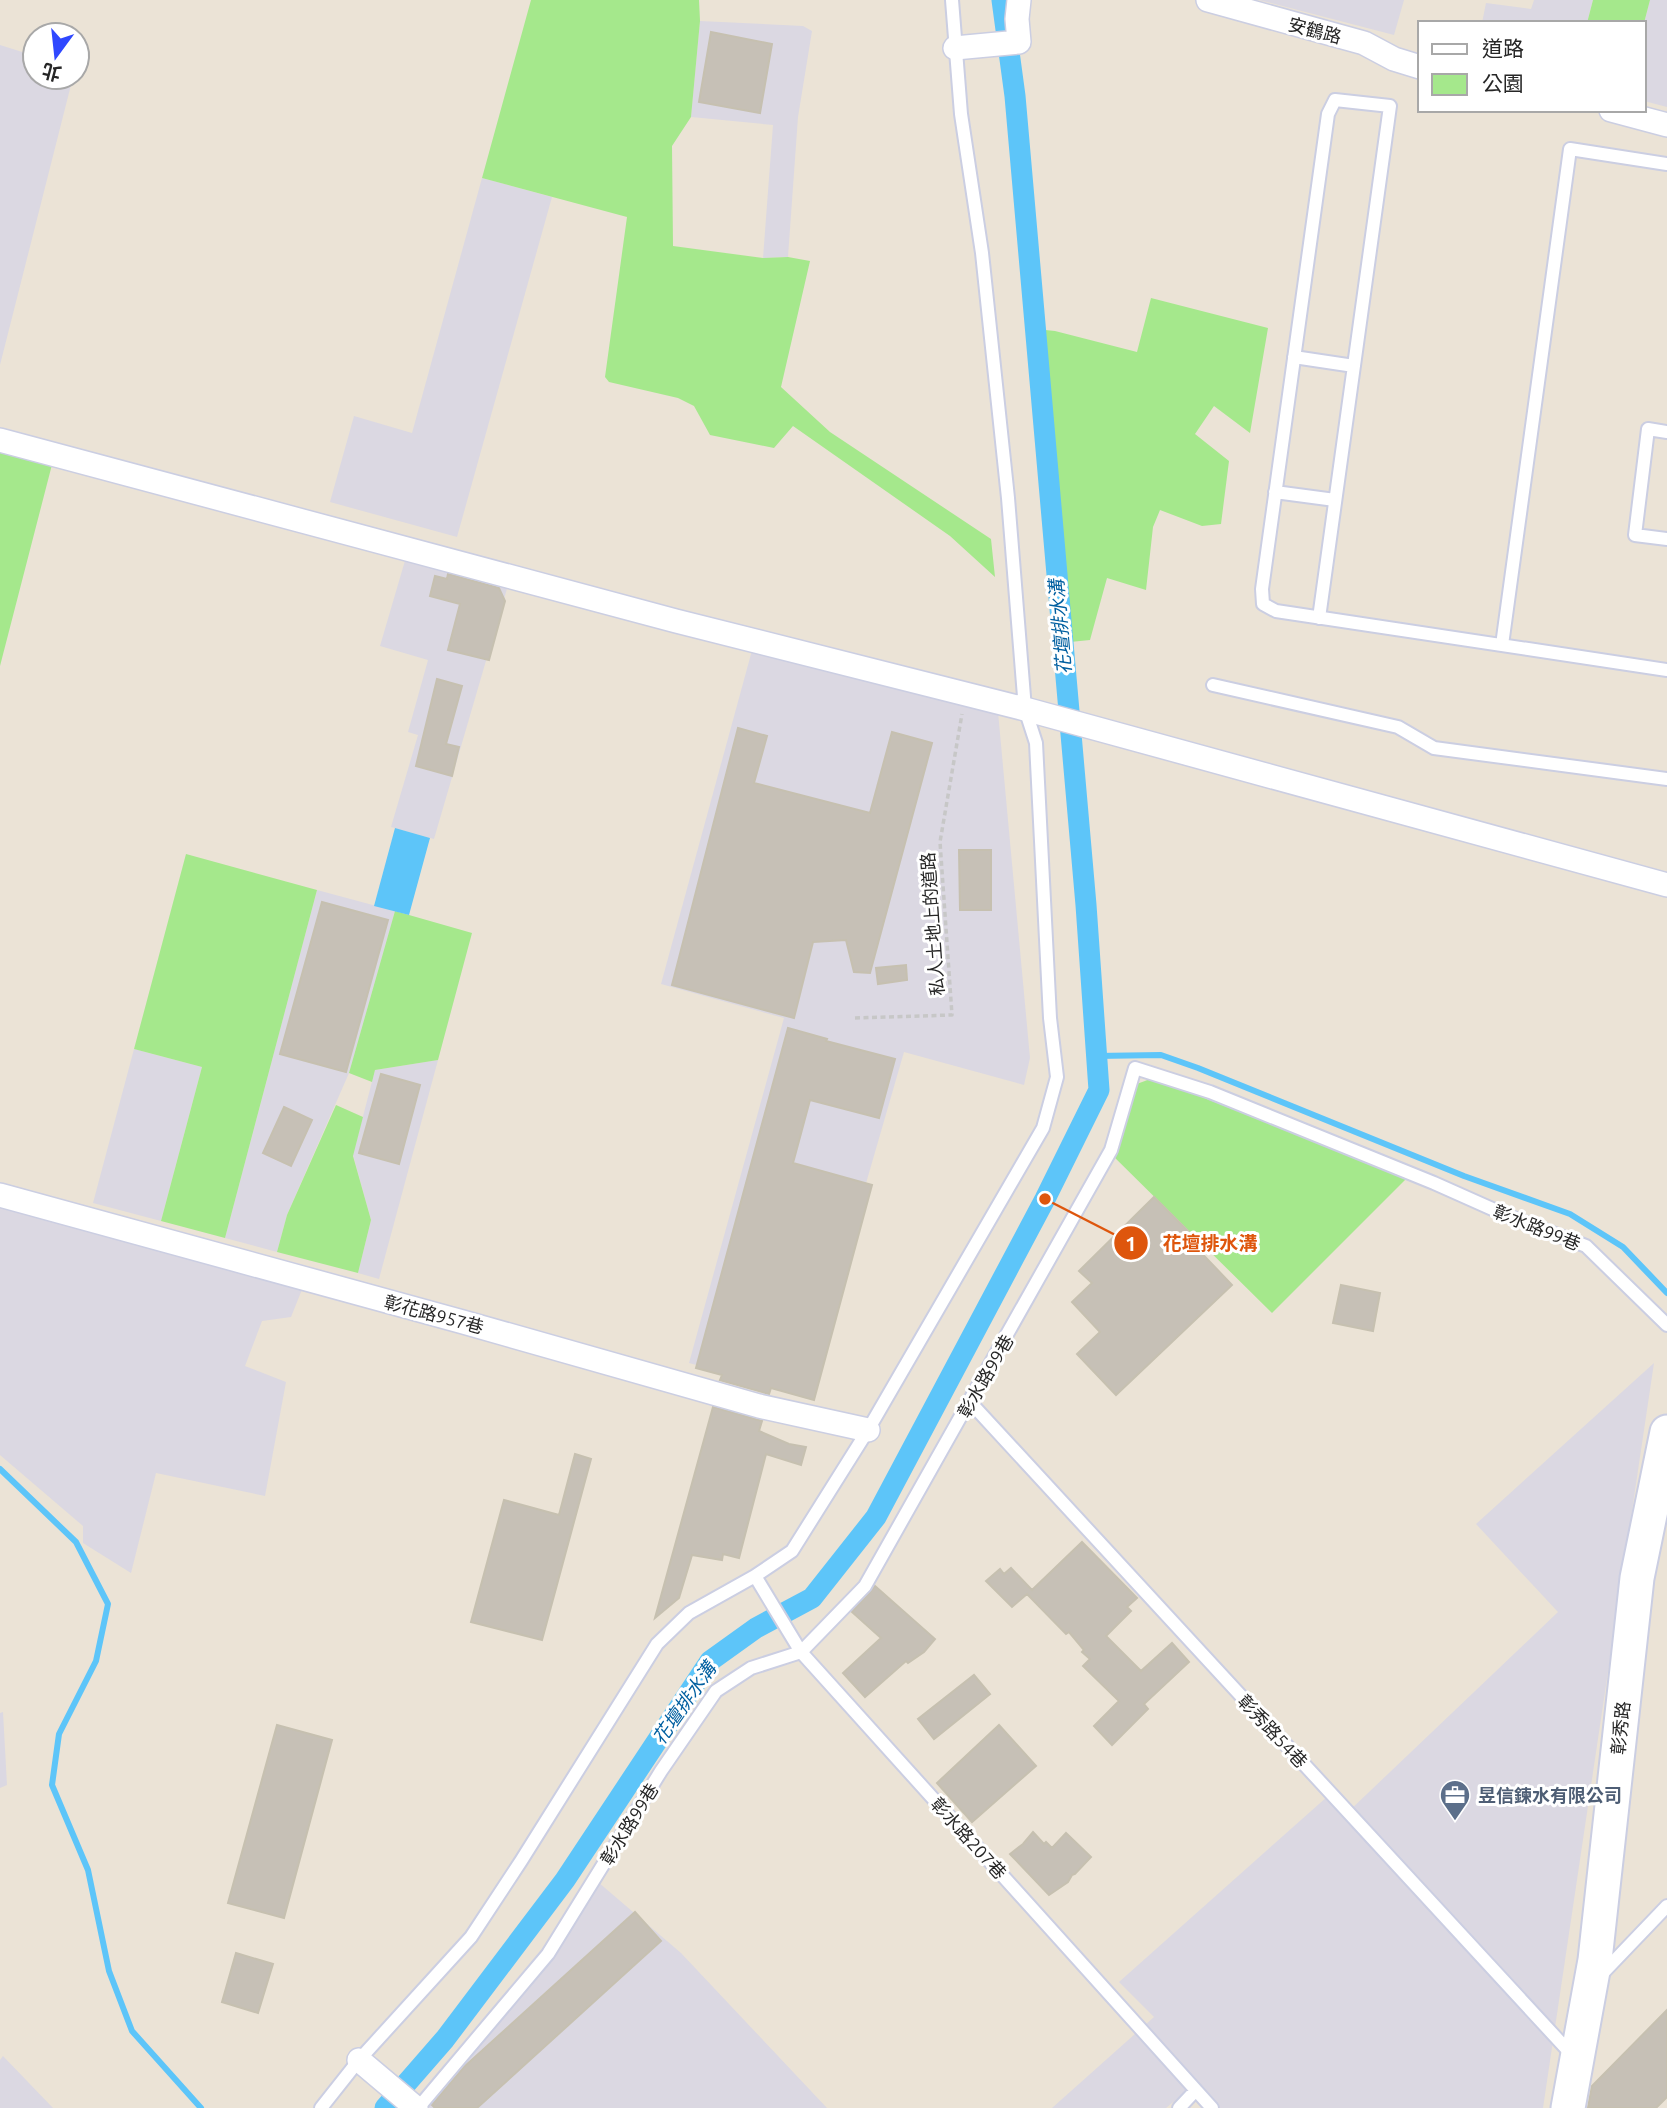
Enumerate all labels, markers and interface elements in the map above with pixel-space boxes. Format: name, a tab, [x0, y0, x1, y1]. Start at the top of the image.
street label: 安鶴路	[1286, 13, 1344, 47]
north arrow	[21, 21, 91, 91]
legend	[1418, 21, 1646, 112]
text: 道路	[1482, 36, 1524, 60]
text: 北	[40, 59, 64, 86]
text: 公園	[1482, 71, 1524, 95]
water label: 花壇排水溝	[1045, 576, 1075, 675]
street label: 私人土地上的道路	[917, 851, 947, 997]
street label: 彰水路99巷	[1490, 1200, 1584, 1254]
callout: 花壇排水溝	[1114, 1223, 1272, 1263]
text: 1	[1125, 1231, 1137, 1255]
text: 花壇排水溝	[1162, 1232, 1258, 1254]
street label: 彰花路957巷	[382, 1291, 486, 1337]
street label: 彰水路99巷	[953, 1331, 1017, 1421]
water label: 花壇排水溝	[648, 1655, 722, 1748]
street label: 彰秀路54巷	[1234, 1690, 1312, 1772]
street label: 彰秀路	[1607, 1700, 1633, 1756]
office icon: 昱信鍊水有限公司	[1438, 1778, 1472, 1822]
street label: 彰水路99巷	[596, 1780, 662, 1868]
place label: 昱信鍊水有限公司	[1478, 1785, 1622, 1805]
street label: 彰水路207巷	[927, 1793, 1011, 1883]

